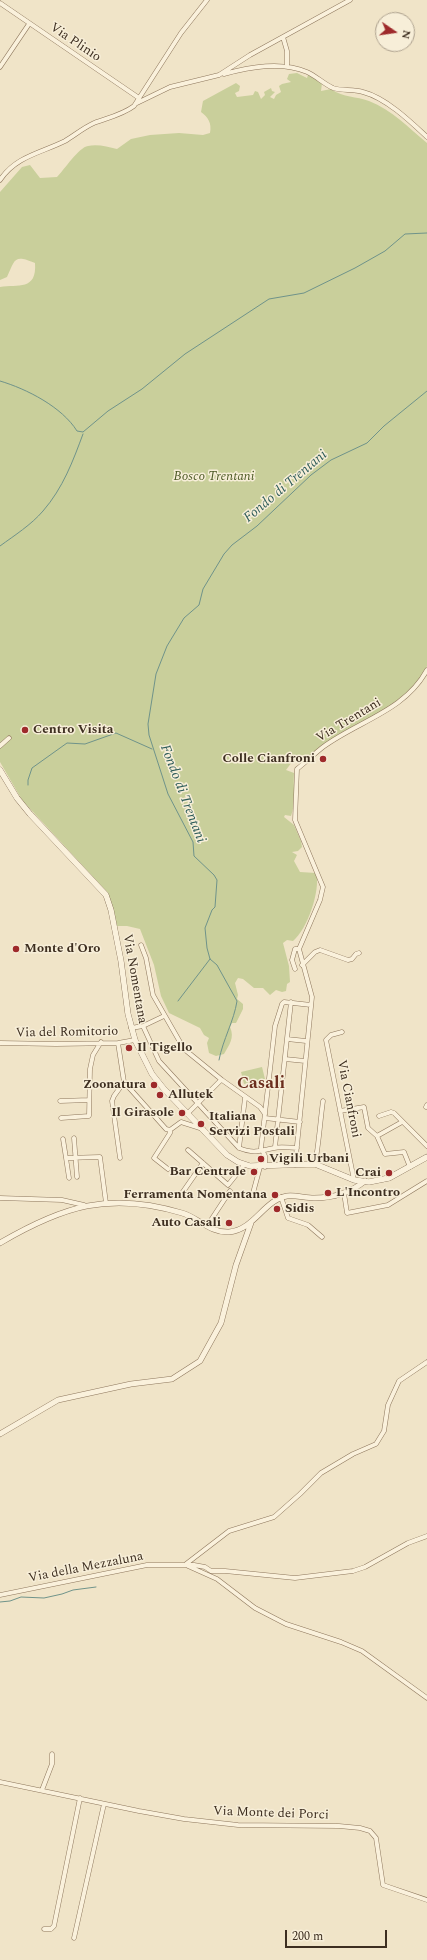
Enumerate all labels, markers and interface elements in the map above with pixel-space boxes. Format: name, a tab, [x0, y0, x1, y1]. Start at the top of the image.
north arrow	[375, 12, 415, 52]
street label: Via Plinio	[47, 20, 103, 66]
text: N	[397, 28, 415, 41]
water label: Fondo di Trentani	[241, 447, 331, 527]
park label: Bosco Trentani	[174, 469, 254, 485]
street label: Via Trentani	[314, 695, 384, 747]
place label: Centro Visita	[33, 722, 113, 738]
marker: Centro Visita	[20, 725, 30, 735]
water label: Fondo di Trentani	[156, 742, 208, 846]
place label: Colle Cianfroni	[222, 751, 315, 767]
marker: Colle Cianfroni	[318, 754, 328, 764]
street label: Via Nomentana	[118, 933, 150, 1025]
place label: Monte d'Oro	[24, 941, 100, 957]
marker: Monte d'Oro	[11, 944, 21, 954]
street label: Via del Romitorio	[16, 1024, 118, 1042]
place label: Il Tigello	[137, 1040, 192, 1056]
marker: Il Tigello	[124, 1043, 134, 1053]
street label: Via Cianfroni	[333, 1059, 363, 1139]
district label: Casali	[237, 1075, 285, 1095]
place label: Zoonatura	[83, 1077, 146, 1093]
marker: Zoonatura	[149, 1080, 159, 1090]
place label: Allutek	[168, 1087, 213, 1103]
marker: Allutek	[155, 1090, 165, 1100]
place label: Il Girasole	[111, 1105, 174, 1121]
marker: Il Girasole	[177, 1108, 187, 1118]
place label: Italiana Servizi Postali	[209, 1109, 295, 1140]
marker: Italiana Servizi Postali	[196, 1119, 206, 1129]
place label: Vigili Urbani	[269, 1151, 349, 1167]
marker: Vigili Urbani	[256, 1154, 266, 1164]
place label: Bar Centrale	[169, 1164, 246, 1180]
place label: Crai	[355, 1165, 381, 1181]
marker: Bar Centrale	[249, 1167, 259, 1177]
marker: Crai	[384, 1168, 394, 1178]
place label: L'Incontro	[336, 1185, 400, 1201]
place label: Ferramenta Nomentana	[123, 1187, 267, 1203]
marker: L'Incontro	[323, 1188, 333, 1198]
marker: Ferramenta Nomentana	[270, 1190, 280, 1200]
place label: Sidis	[285, 1201, 314, 1217]
marker: Sidis	[272, 1204, 282, 1214]
place label: Auto Casali	[151, 1215, 221, 1231]
marker: Auto Casali	[224, 1218, 234, 1228]
street label: Via della Mezzaluna	[27, 1549, 145, 1587]
street label: Via Monte dei Porci	[213, 1804, 329, 1824]
scale bar	[287, 1922, 389, 1948]
text: 200 m	[292, 1927, 323, 1946]

